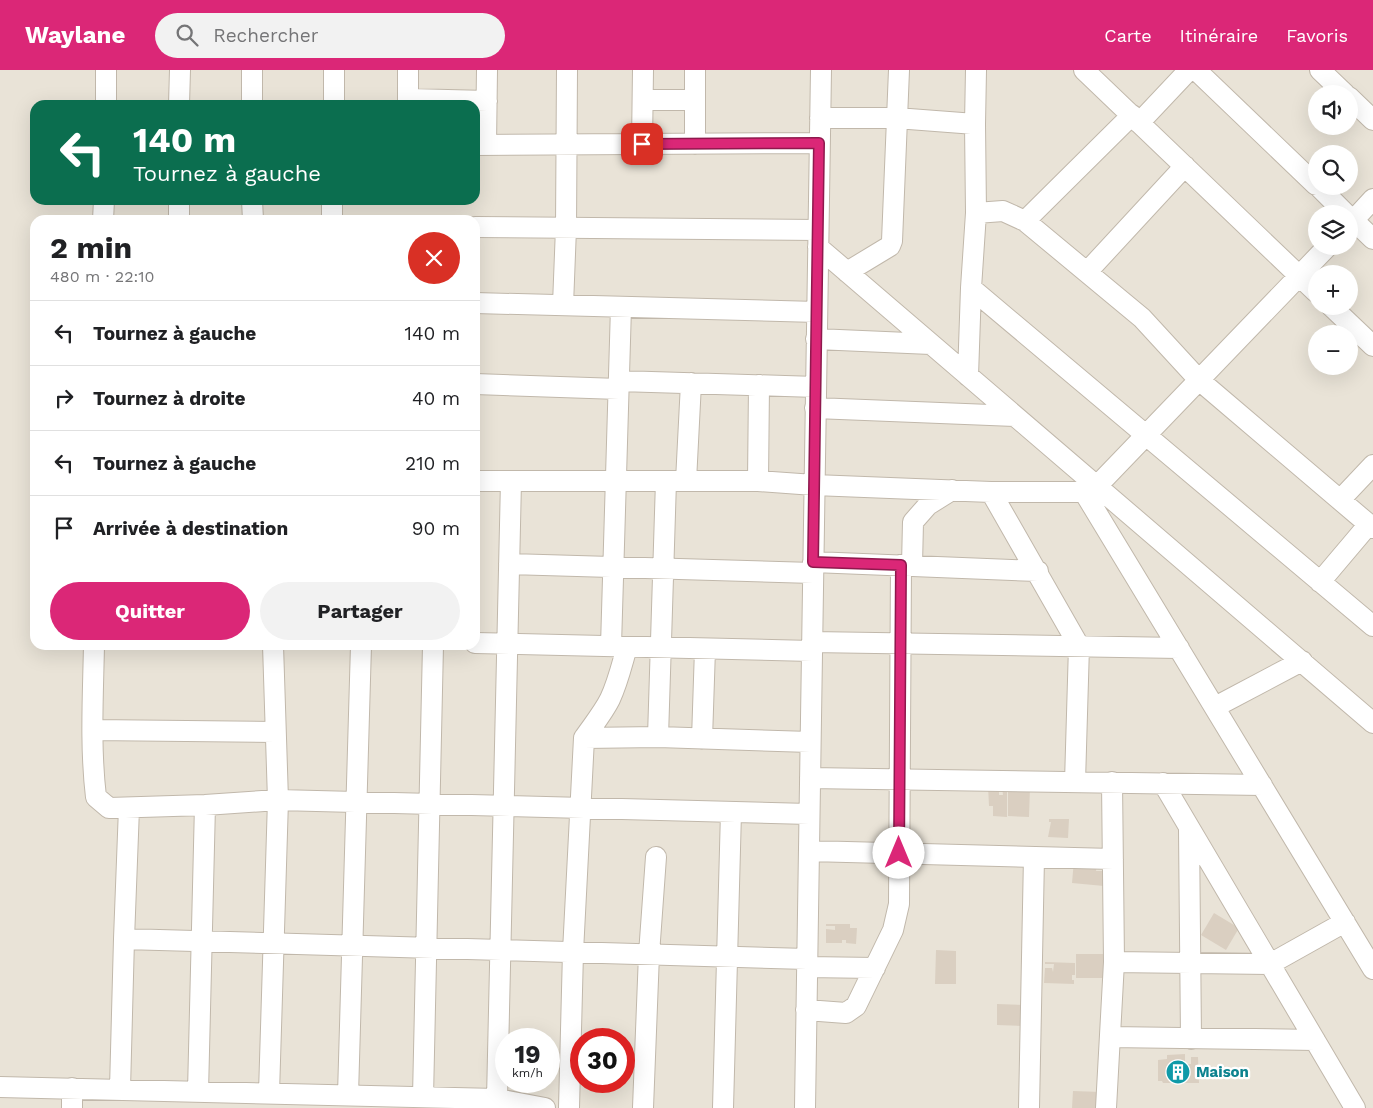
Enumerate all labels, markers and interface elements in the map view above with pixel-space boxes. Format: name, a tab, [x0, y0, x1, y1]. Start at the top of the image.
search box	[155, 13, 505, 58]
text: Waylane	[25, 21, 125, 49]
icon: search	[173, 21, 201, 49]
text: Rechercher	[213, 24, 319, 47]
text: Carte	[1104, 25, 1152, 46]
text: Itinéraire	[1180, 25, 1258, 46]
text: Favoris	[1286, 25, 1348, 46]
map controls	[1308, 85, 1358, 375]
button: sound	[1308, 85, 1358, 135]
text: 140 m	[133, 119, 236, 161]
icon: left	[50, 120, 115, 185]
pin	[621, 123, 663, 165]
icon: arrive	[628, 130, 656, 158]
button: search	[1308, 145, 1358, 195]
text: Tournez à gauche	[133, 161, 321, 186]
button: layers	[1308, 205, 1358, 255]
text: 2 min	[50, 230, 132, 265]
button: close	[408, 232, 460, 284]
button: +	[1308, 265, 1358, 315]
text: 480 m · 22:10	[50, 267, 154, 286]
icon: left	[50, 319, 78, 347]
text: Tournez à gauche	[93, 322, 256, 345]
text: 140 m	[405, 322, 460, 345]
button: −	[1308, 325, 1358, 375]
icon: right	[50, 384, 78, 412]
text: Tournez à droite	[93, 387, 245, 410]
text: 40 m	[412, 387, 460, 410]
icon: left	[50, 449, 78, 477]
text: Tournez à gauche	[93, 452, 256, 475]
text: 210 m	[405, 452, 460, 475]
icon: arrive	[50, 514, 78, 542]
text: Arrivée à destination	[93, 517, 288, 540]
text: 90 m	[412, 517, 460, 540]
button: Quitter	[50, 582, 250, 640]
button: Partager	[260, 582, 460, 640]
position arrow	[872, 826, 924, 878]
speed limit sign: 30	[570, 1028, 635, 1093]
text: 19	[514, 1040, 541, 1069]
building icon: Maison	[1165, 1059, 1191, 1085]
place label: Maison	[1196, 1063, 1249, 1081]
text: km/h	[512, 1066, 543, 1080]

